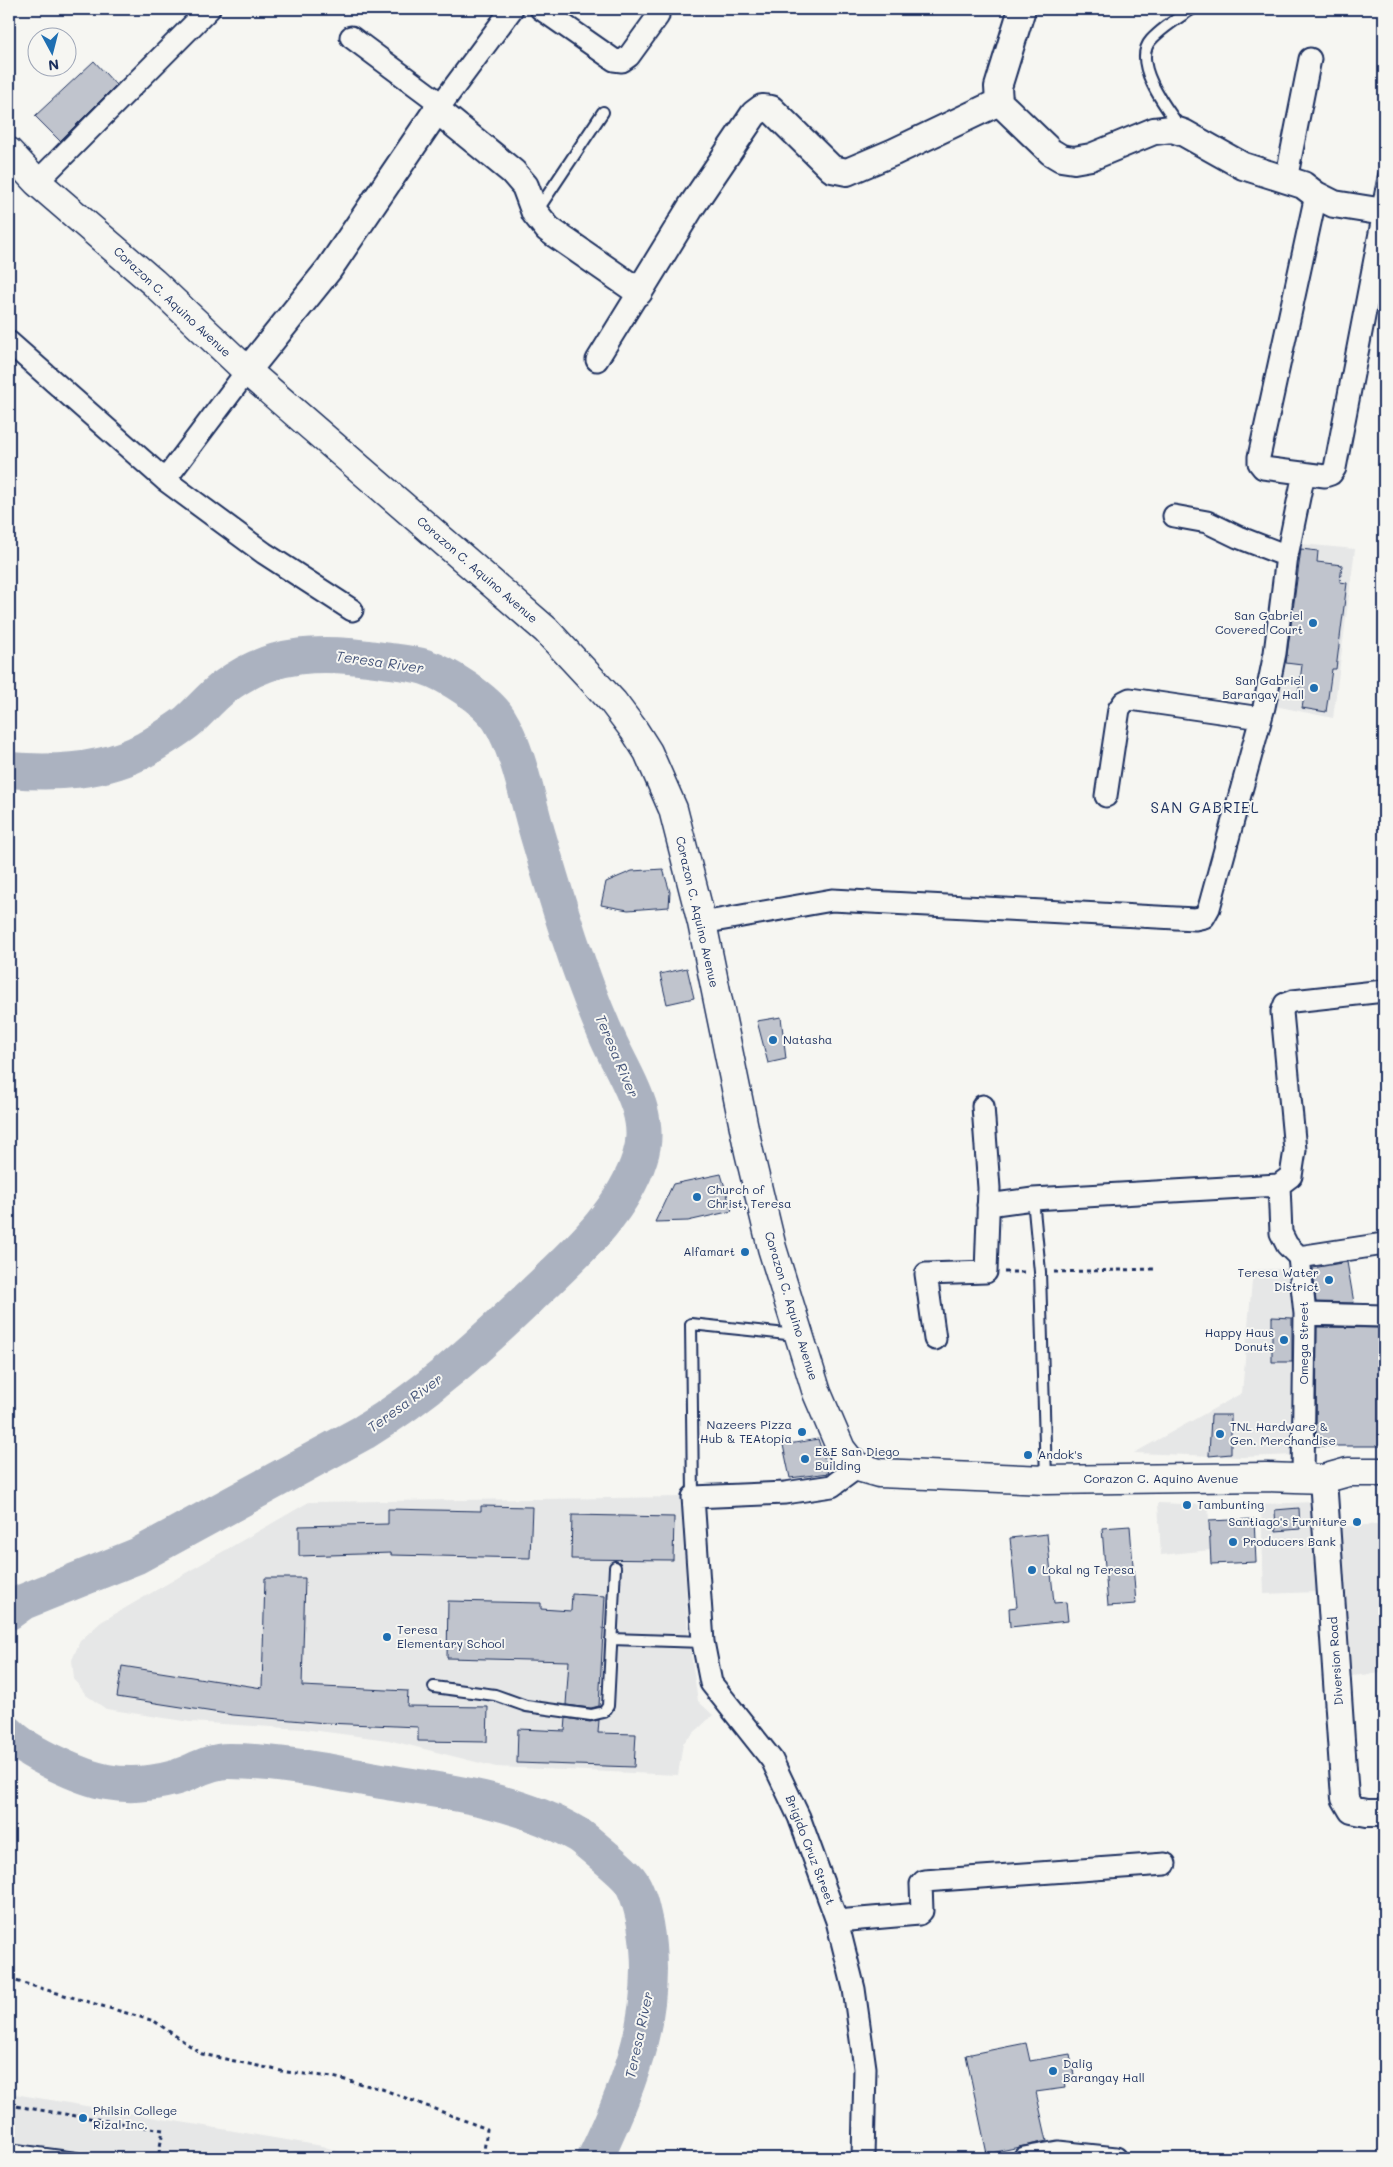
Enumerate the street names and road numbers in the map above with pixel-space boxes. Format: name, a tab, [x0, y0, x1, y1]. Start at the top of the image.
street label: Corazon C. Aquino Avenue	[111, 243, 235, 360]
street label: Corazon C. Aquino Avenue	[414, 512, 541, 626]
street label: Corazon C. Aquino Avenue	[673, 835, 723, 989]
street label: Corazon C. Aquino Avenue	[762, 1229, 822, 1382]
street label: Omega Street	[1295, 1302, 1311, 1384]
street label: Corazon C. Aquino Avenue	[1084, 1470, 1238, 1486]
street label: Diversion Road	[1324, 1616, 1346, 1706]
street label: Brigido Cruz Street	[783, 1793, 839, 1907]

